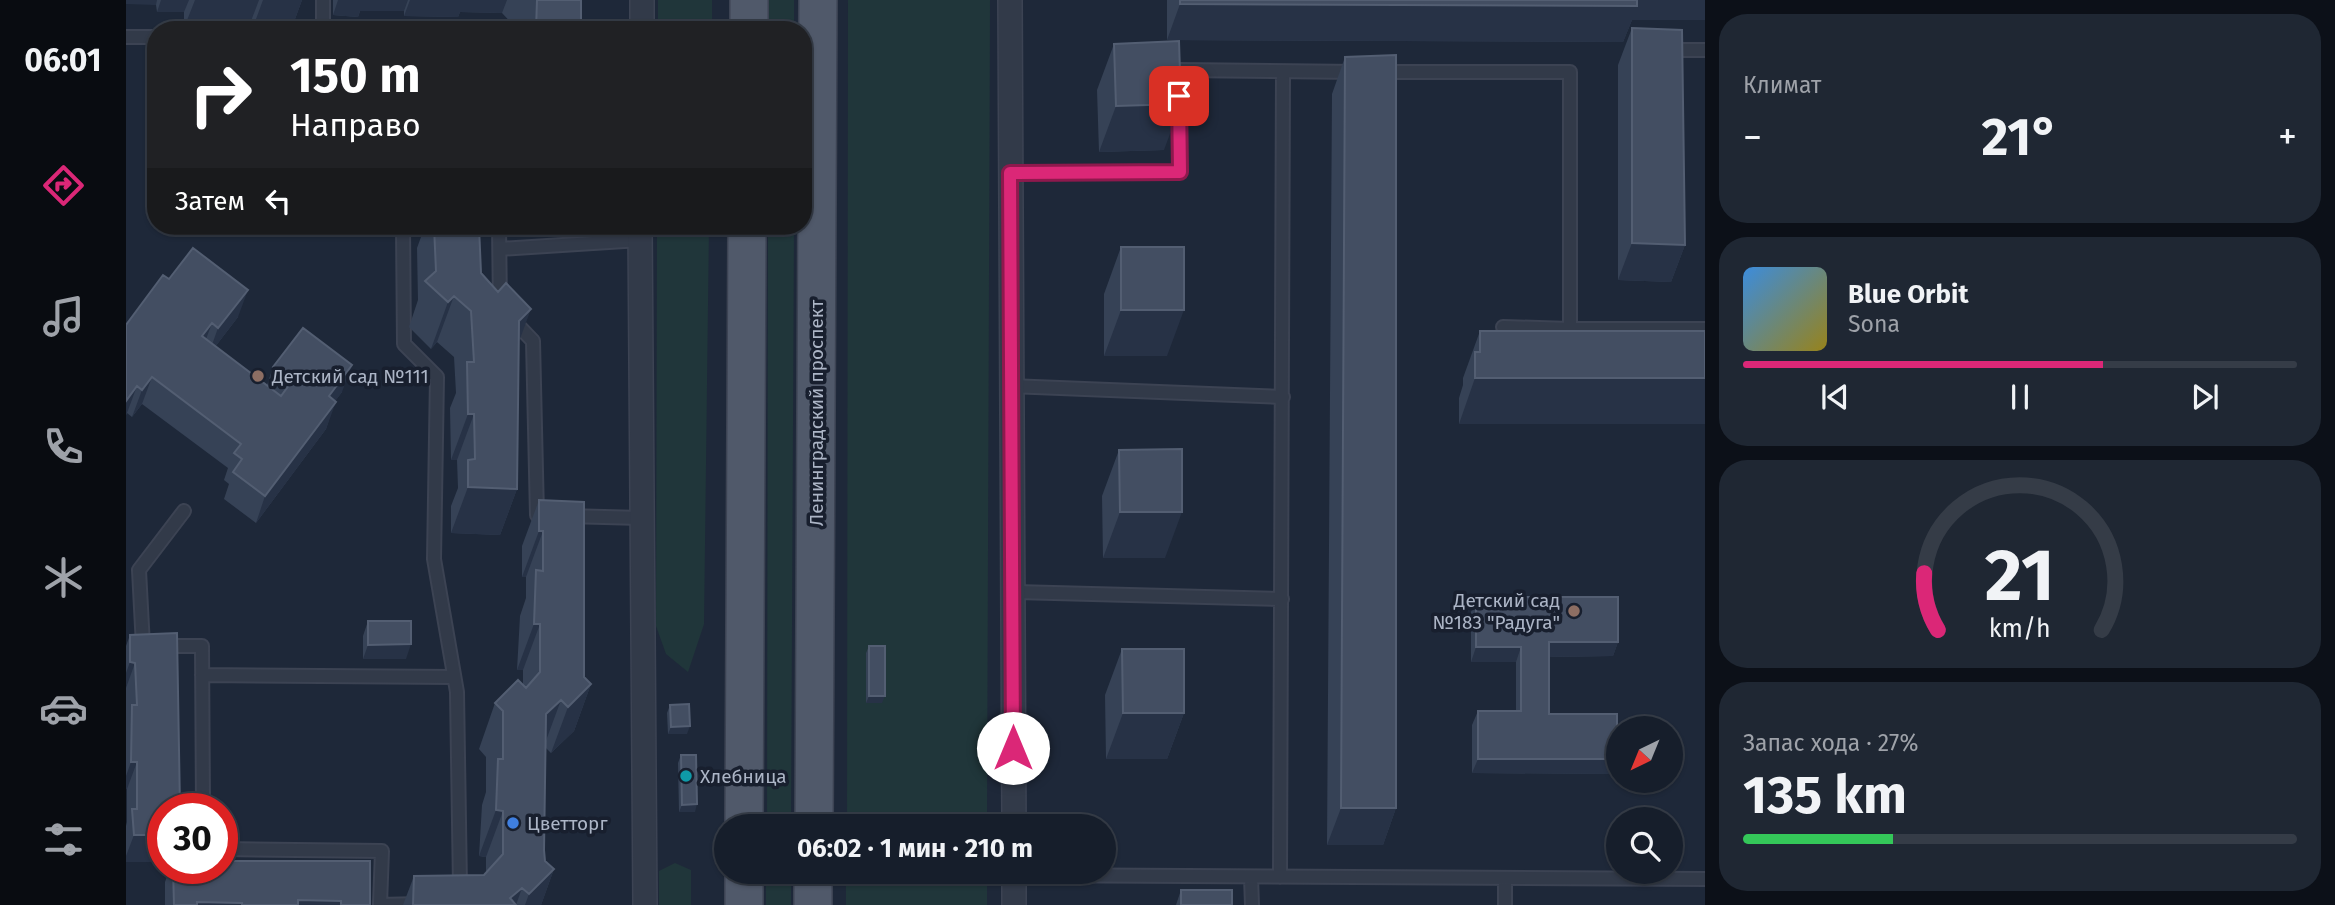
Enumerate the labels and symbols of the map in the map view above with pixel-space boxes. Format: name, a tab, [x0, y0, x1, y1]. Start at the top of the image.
pin	[1149, 66, 1209, 126]
street label: Ленинградский проспект	[805, 299, 828, 526]
place label: Детский сад №111	[271, 365, 429, 388]
marker: Детский сад №111	[250, 368, 266, 384]
place label: Детский сад №183 "Радуга"	[1432, 589, 1560, 634]
marker: Детский сад №183 "Радуга"	[1566, 603, 1582, 619]
position arrow	[976, 711, 1050, 785]
north arrow	[1606, 716, 1684, 793]
place label: Хлебница	[700, 765, 787, 788]
marker: Хлебница	[678, 768, 694, 784]
speed limit sign: 30	[147, 793, 238, 884]
place label: Цветторг	[527, 812, 608, 835]
marker: Цветторг	[505, 815, 521, 831]

